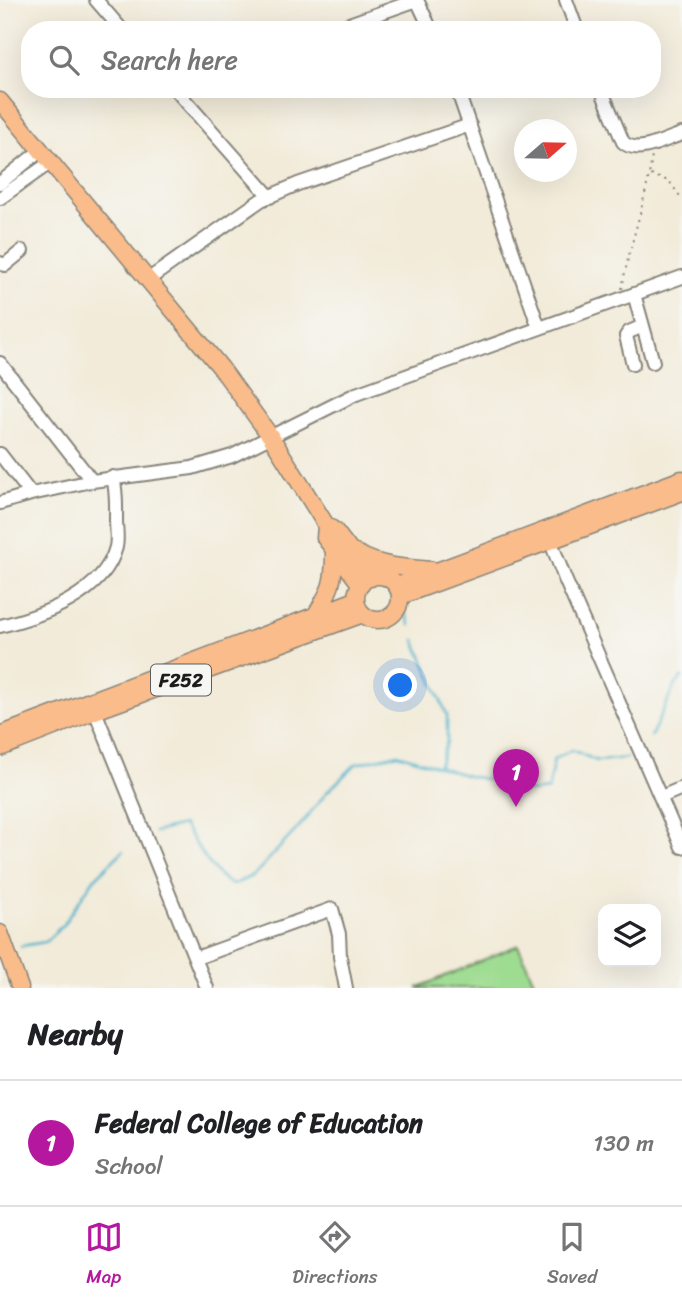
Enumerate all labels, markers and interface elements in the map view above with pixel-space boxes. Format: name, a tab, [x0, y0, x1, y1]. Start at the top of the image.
search box	[21, 21, 661, 98]
text: Search here	[101, 37, 238, 83]
icon: search	[45, 41, 83, 79]
north arrow	[514, 119, 577, 182]
road number: F252	[151, 664, 211, 695]
your location	[383, 668, 417, 702]
pin: 1	[493, 749, 539, 807]
map controls	[598, 904, 661, 967]
button: layers	[598, 904, 661, 967]
text: Nearby	[28, 1007, 123, 1061]
text: Federal College of Education	[95, 1100, 423, 1146]
text: 1	[46, 1123, 56, 1164]
text: 130 m	[593, 1123, 654, 1164]
text: School	[95, 1146, 163, 1187]
tab: Map	[85, 1218, 123, 1293]
tab: Directions	[292, 1218, 378, 1293]
tab: Saved	[547, 1218, 597, 1293]

